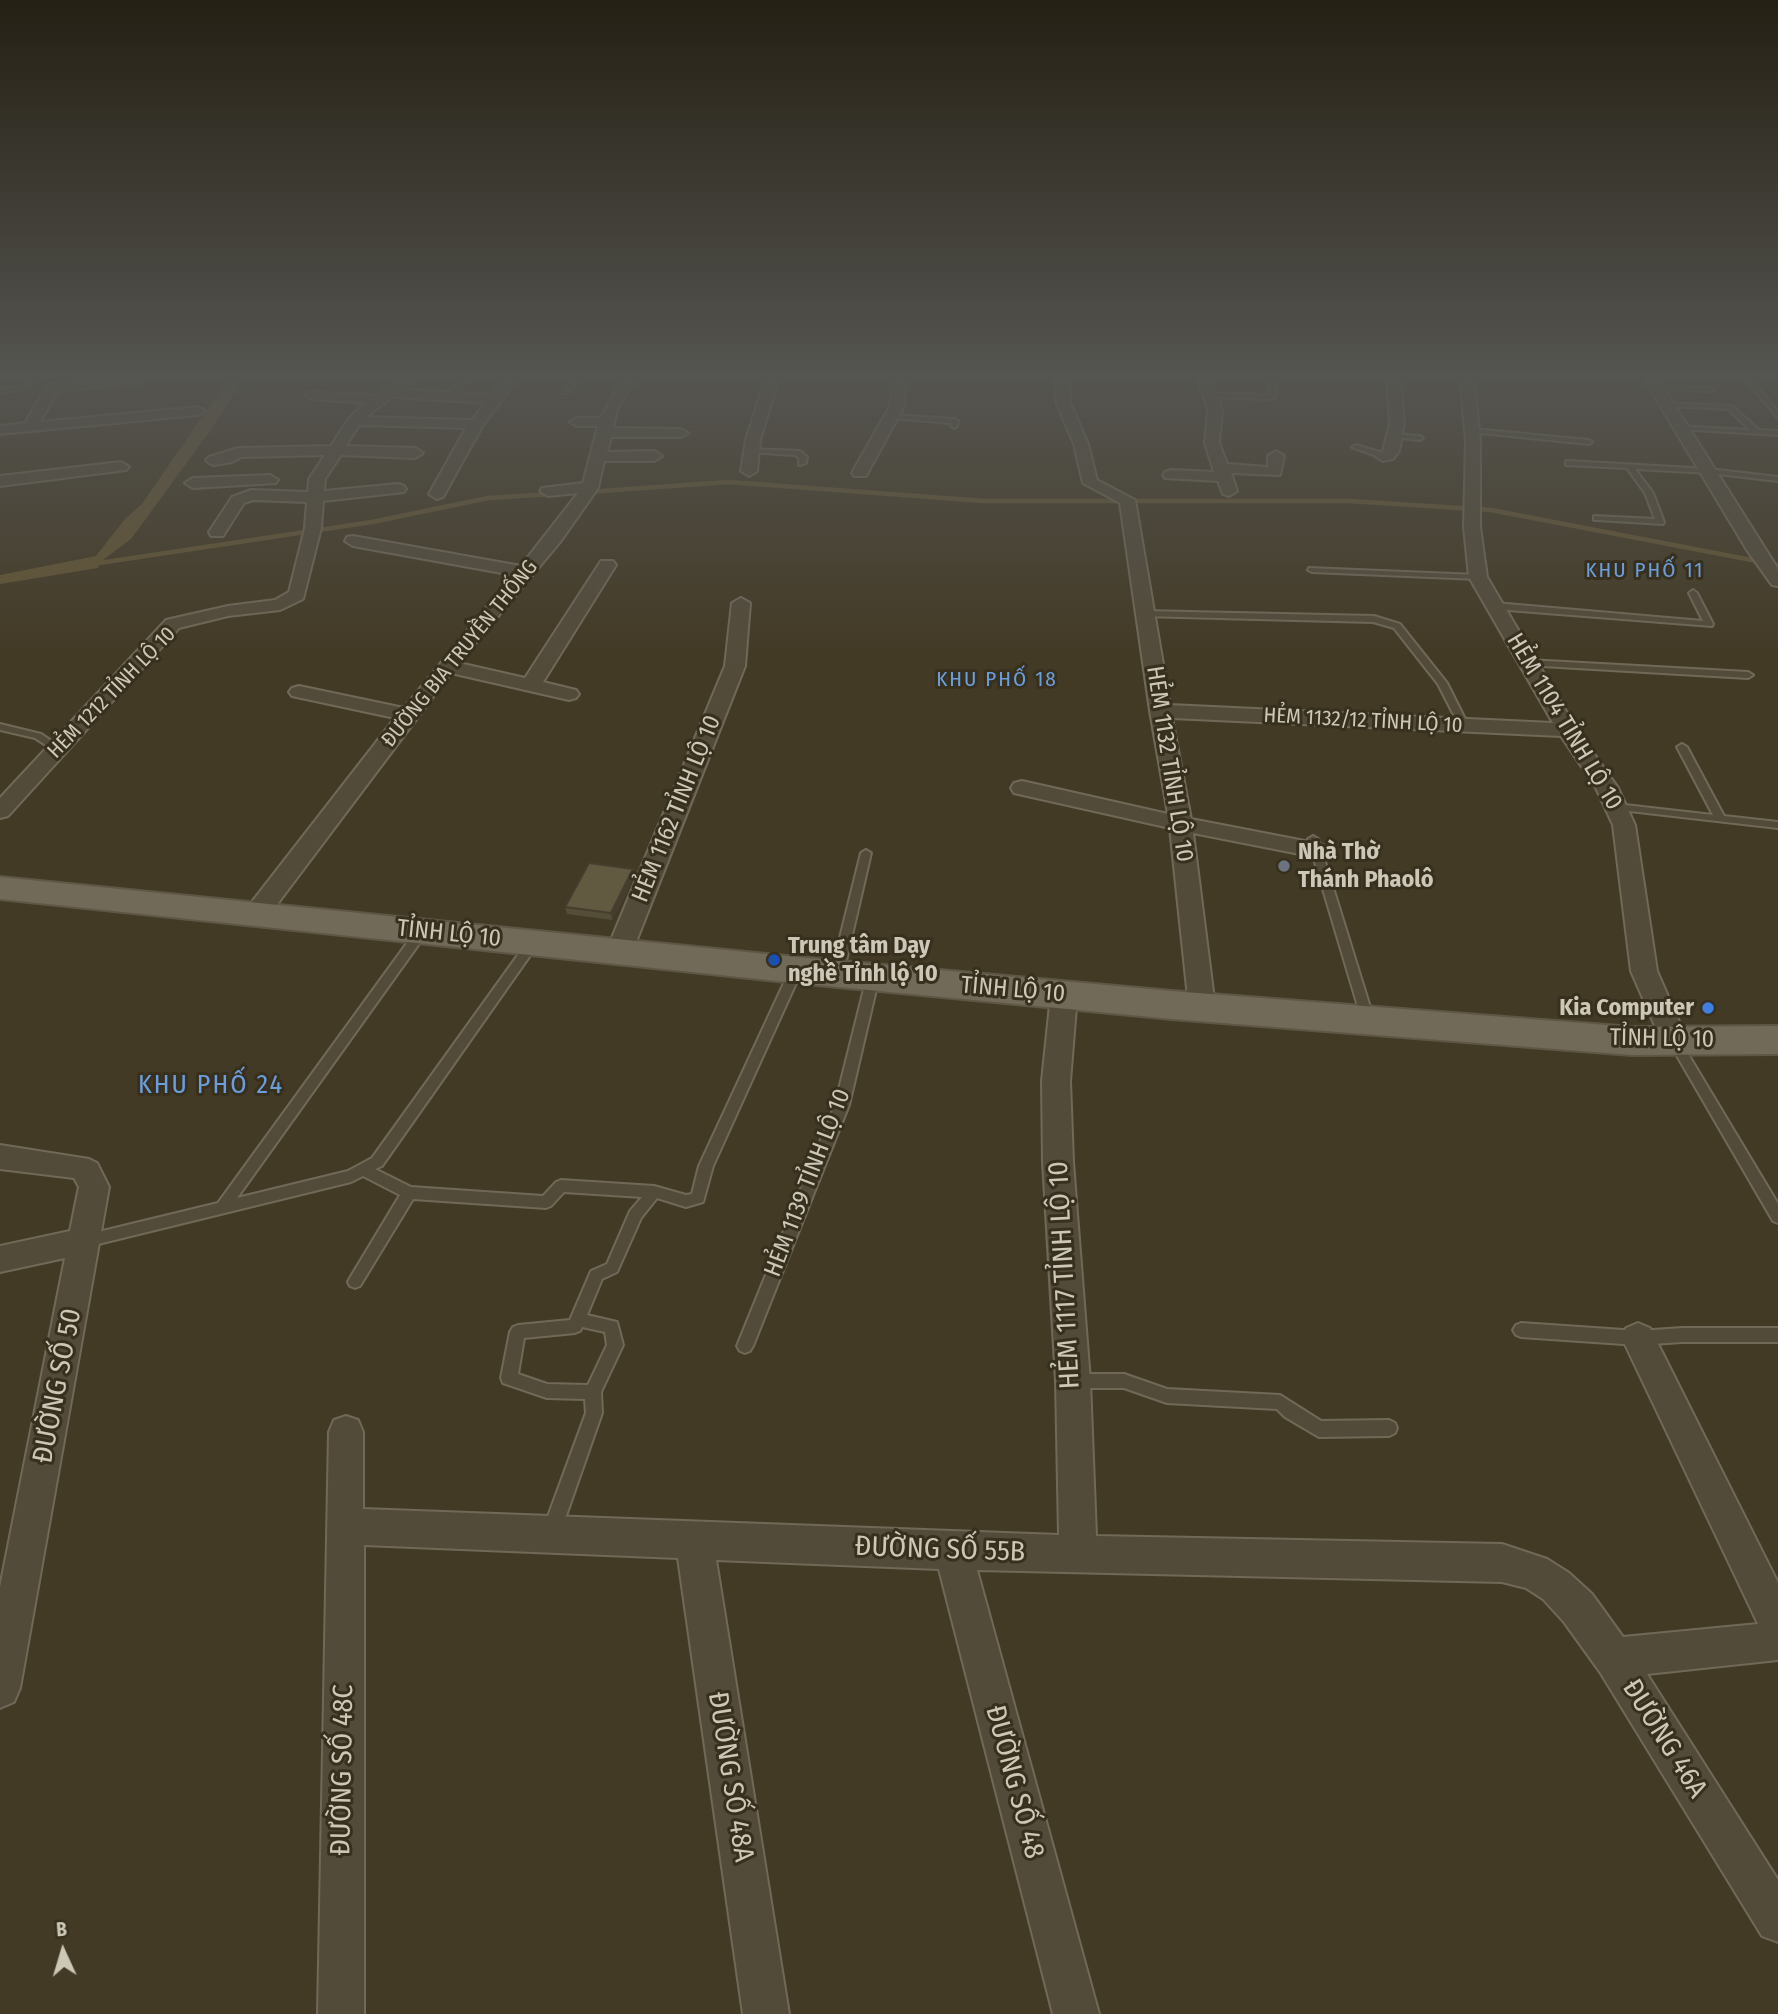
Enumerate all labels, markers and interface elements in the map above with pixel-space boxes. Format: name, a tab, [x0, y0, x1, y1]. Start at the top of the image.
street label: ĐƯỜNG BIA TRUYỀN THỐNG	[377, 555, 543, 753]
district label: KHU PHỐ 11	[1587, 558, 1703, 584]
street label: HẺM 1212 TỈNH LỘ 10	[43, 622, 181, 764]
street label: HẺM 1104 TỈNH LỘ 10	[1500, 628, 1628, 816]
street label: HẺM 1132 TỈNH LỘ 10	[1139, 664, 1199, 864]
district label: KHU PHỐ 18	[937, 667, 1057, 693]
street label: HẺM 1132/12 TỈNH LỘ 10	[1263, 703, 1463, 739]
street label: HẺM 1162 TỈNH LỘ 10	[626, 711, 728, 907]
place label: Nhà Thờ Thánh Phaolô	[1298, 838, 1434, 894]
marker: Nhà Thờ Thánh Phaolô	[1276, 858, 1292, 874]
street label: TỈNH LỘ 10	[396, 914, 502, 954]
place label: Trung tâm Dạy nghề Tỉnh lộ 10	[788, 932, 938, 988]
marker: Trung tâm Dạy nghề Tỉnh lộ 10	[766, 952, 782, 968]
street label: TỈNH LỘ 10	[960, 971, 1066, 1009]
place label: Kia Computer	[1559, 994, 1694, 1022]
marker: Kia Computer	[1700, 1000, 1716, 1016]
street label: TỈNH LỘ 10	[1610, 1024, 1714, 1054]
district label: KHU PHỐ 24	[139, 1070, 283, 1102]
street label: HẺM 1139 TỈNH LỘ 10	[759, 1085, 857, 1281]
street label: HẺM 1117 TỈNH LỘ 10	[1042, 1160, 1088, 1390]
street label: ĐƯỜNG SỐ 50	[27, 1306, 89, 1466]
street label: ĐƯỜNG SỐ 55B	[854, 1530, 1026, 1570]
street label: ĐƯỜNG 46A	[1614, 1673, 1714, 1805]
street label: ĐƯỜNG SỐ 48C	[325, 1684, 361, 1856]
street label: ĐƯỜNG SỐ 48A	[700, 1690, 760, 1864]
street label: ĐƯỜNG SỐ 48	[977, 1702, 1051, 1862]
north arrow	[28, 1916, 98, 1986]
text: B	[55, 1918, 68, 1941]

